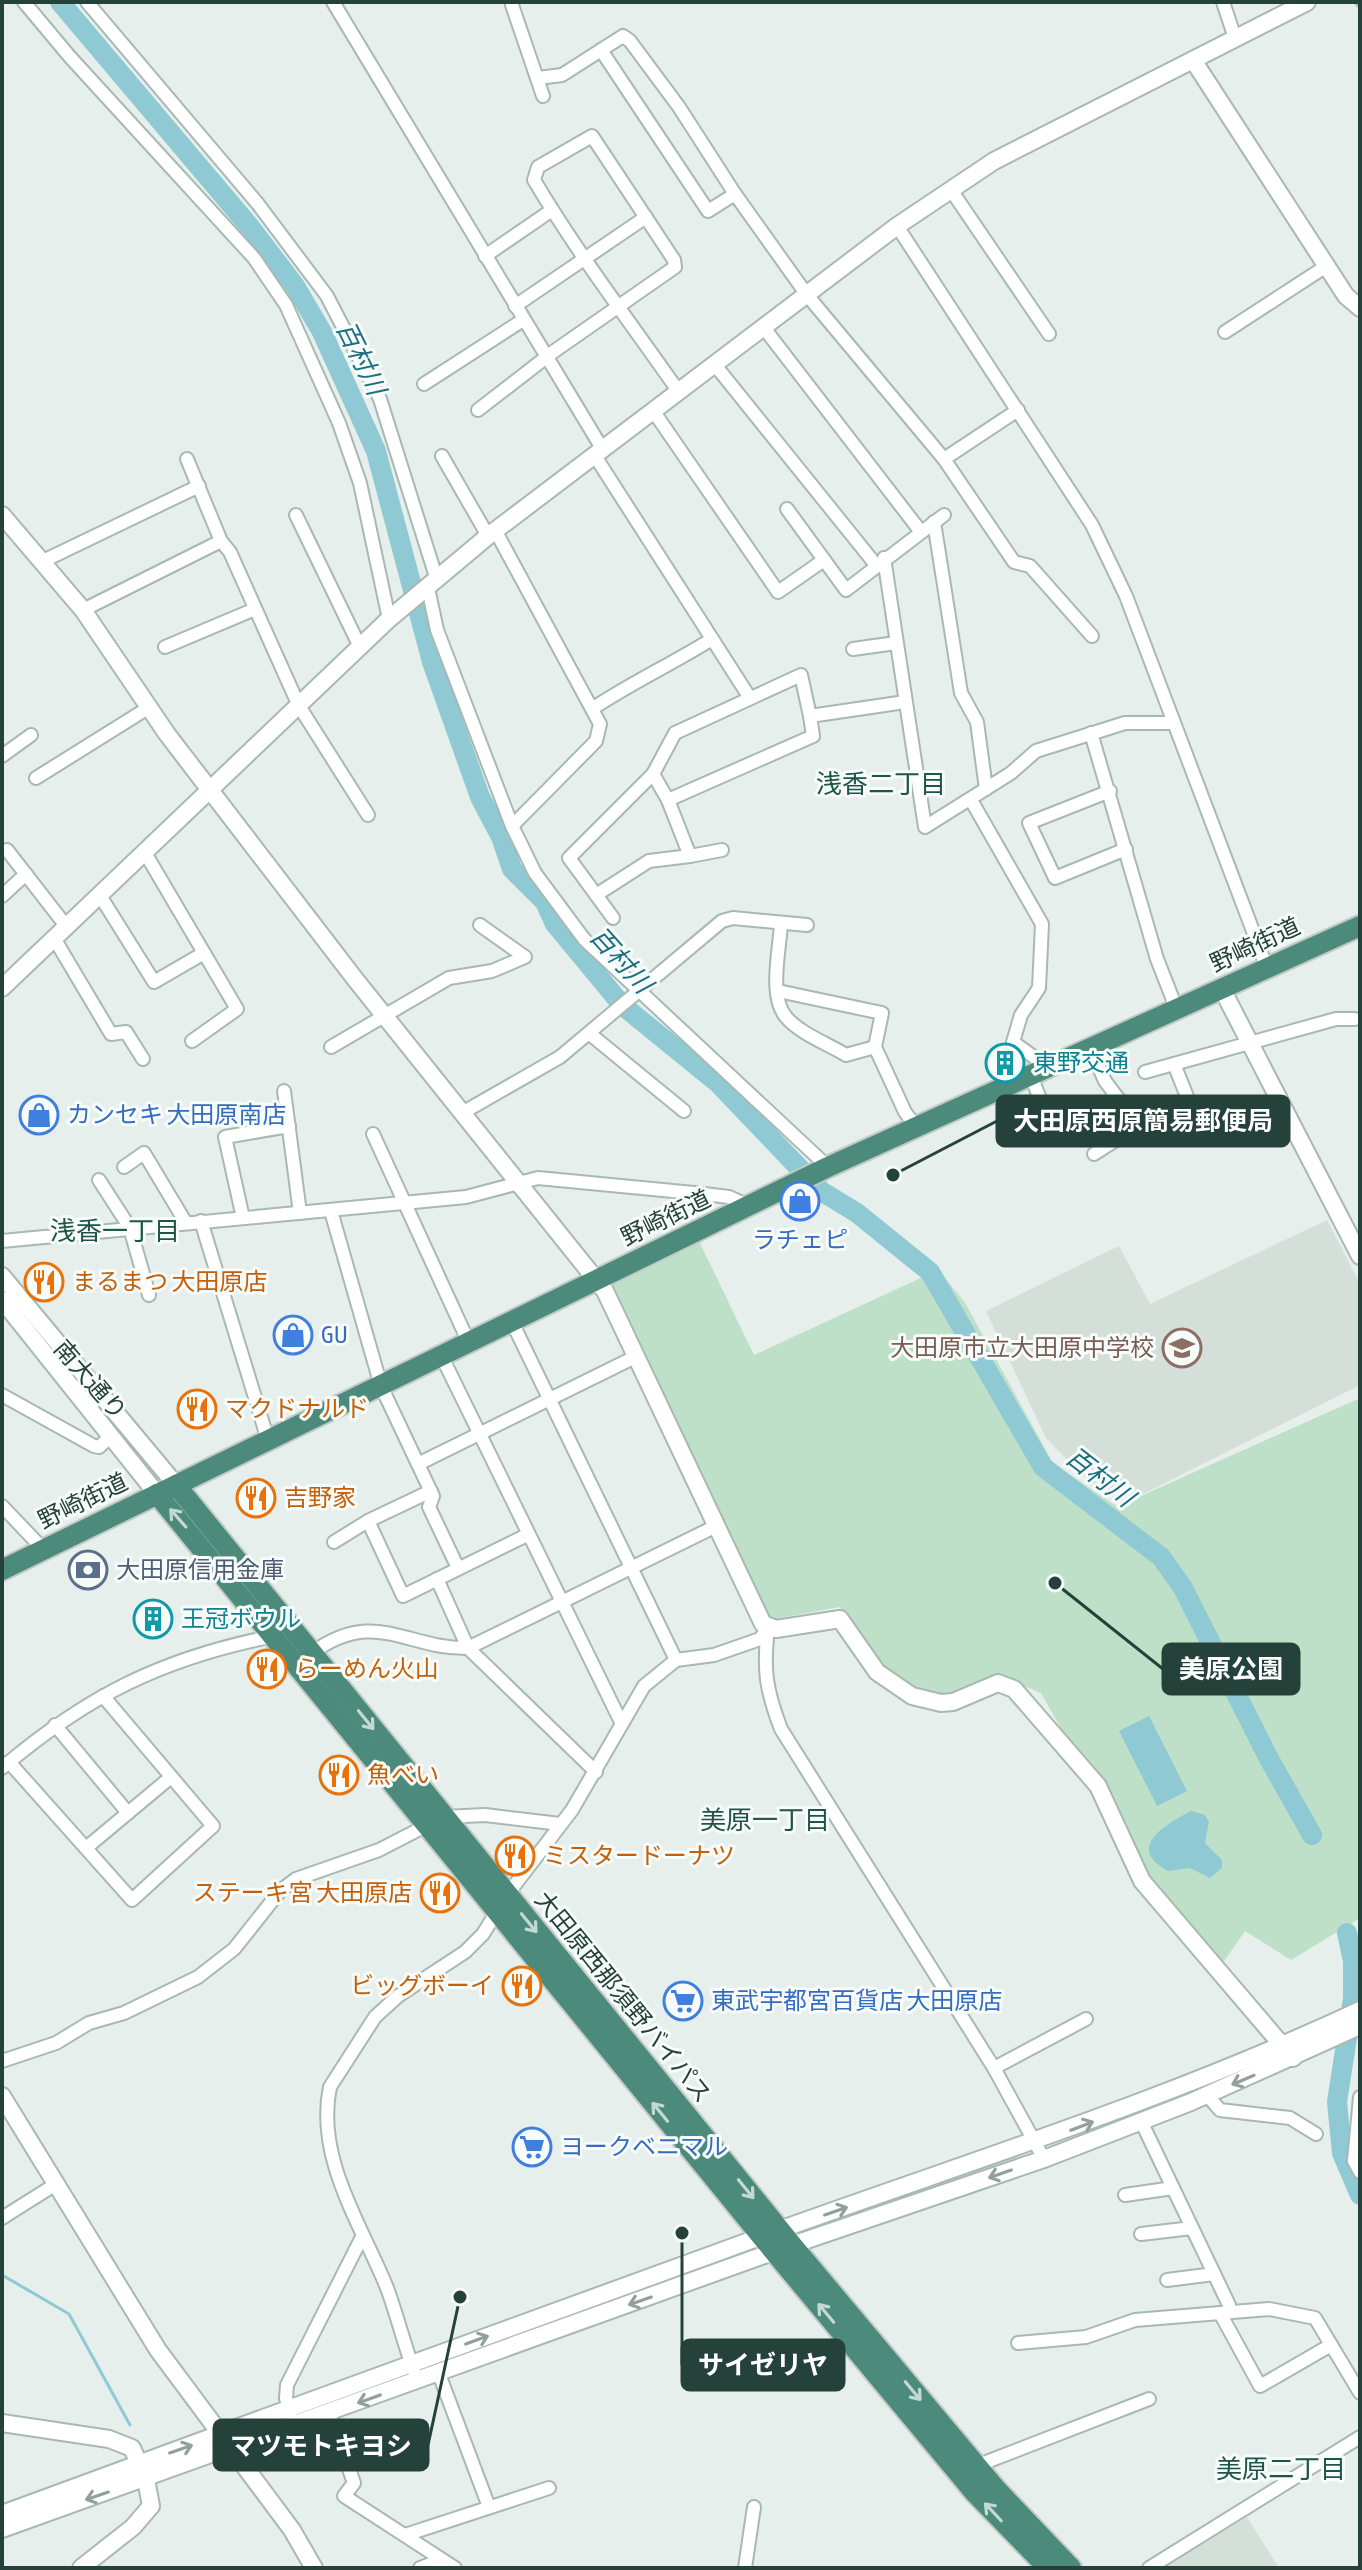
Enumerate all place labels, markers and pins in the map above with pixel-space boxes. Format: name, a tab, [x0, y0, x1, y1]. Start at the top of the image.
building icon: 東野交通	[984, 1042, 1026, 1084]
place label: 東野交通	[1033, 1049, 1129, 1076]
shop icon: カンセキ 大田原南店	[18, 1094, 60, 1136]
callout: 大田原西原簡易郵便局	[997, 1096, 1289, 1146]
place label: カンセキ 大田原南店	[67, 1101, 286, 1128]
shop icon: ラチェピ	[779, 1180, 821, 1222]
place label: ラチェピ	[752, 1226, 848, 1253]
restaurant icon: まるまつ 大田原店	[23, 1261, 65, 1303]
place label: まるまつ 大田原店	[72, 1268, 267, 1295]
shop icon: GU	[272, 1314, 314, 1356]
place label: GU	[321, 1321, 348, 1348]
school or university icon: 大田原市立大田原中学校	[1161, 1327, 1203, 1369]
place label: 大田原市立大田原中学校	[890, 1334, 1154, 1361]
restaurant icon: マクドナルド	[176, 1388, 218, 1430]
place label: マクドナルド	[225, 1395, 369, 1422]
restaurant icon: 吉野家	[235, 1477, 277, 1519]
place label: 吉野家	[284, 1484, 356, 1511]
bank icon: 大田原信用金庫	[67, 1549, 109, 1591]
place label: 大田原信用金庫	[116, 1556, 284, 1583]
building icon: 王冠ボウル	[132, 1598, 174, 1640]
place label: 王冠ボウル	[181, 1605, 301, 1632]
callout: 美原公園	[1163, 1644, 1299, 1694]
restaurant icon: らーめん火山	[246, 1648, 288, 1690]
place label: らーめん火山	[295, 1655, 439, 1682]
restaurant icon: 魚べい	[318, 1754, 360, 1796]
place label: 魚べい	[367, 1761, 439, 1788]
restaurant icon: ミスタードーナツ	[494, 1835, 536, 1877]
place label: ミスタードーナツ	[543, 1842, 735, 1869]
restaurant icon: ステーキ宮 大田原店	[419, 1872, 461, 1914]
place label: ステーキ宮 大田原店	[193, 1879, 412, 1906]
restaurant icon: ビッグボーイ	[501, 1965, 543, 2007]
place label: ビッグボーイ	[350, 1972, 494, 1999]
supermarket icon: 東武宇都宮百貨店 大田原店	[662, 1980, 704, 2022]
place label: 東武宇都宮百貨店 大田原店	[711, 1987, 1002, 2014]
supermarket icon: ヨークベニマル	[511, 2126, 553, 2168]
place label: ヨークベニマル	[560, 2133, 728, 2160]
callout: サイゼリヤ	[682, 2340, 844, 2390]
callout: マツモトキヨシ	[214, 2420, 428, 2470]

